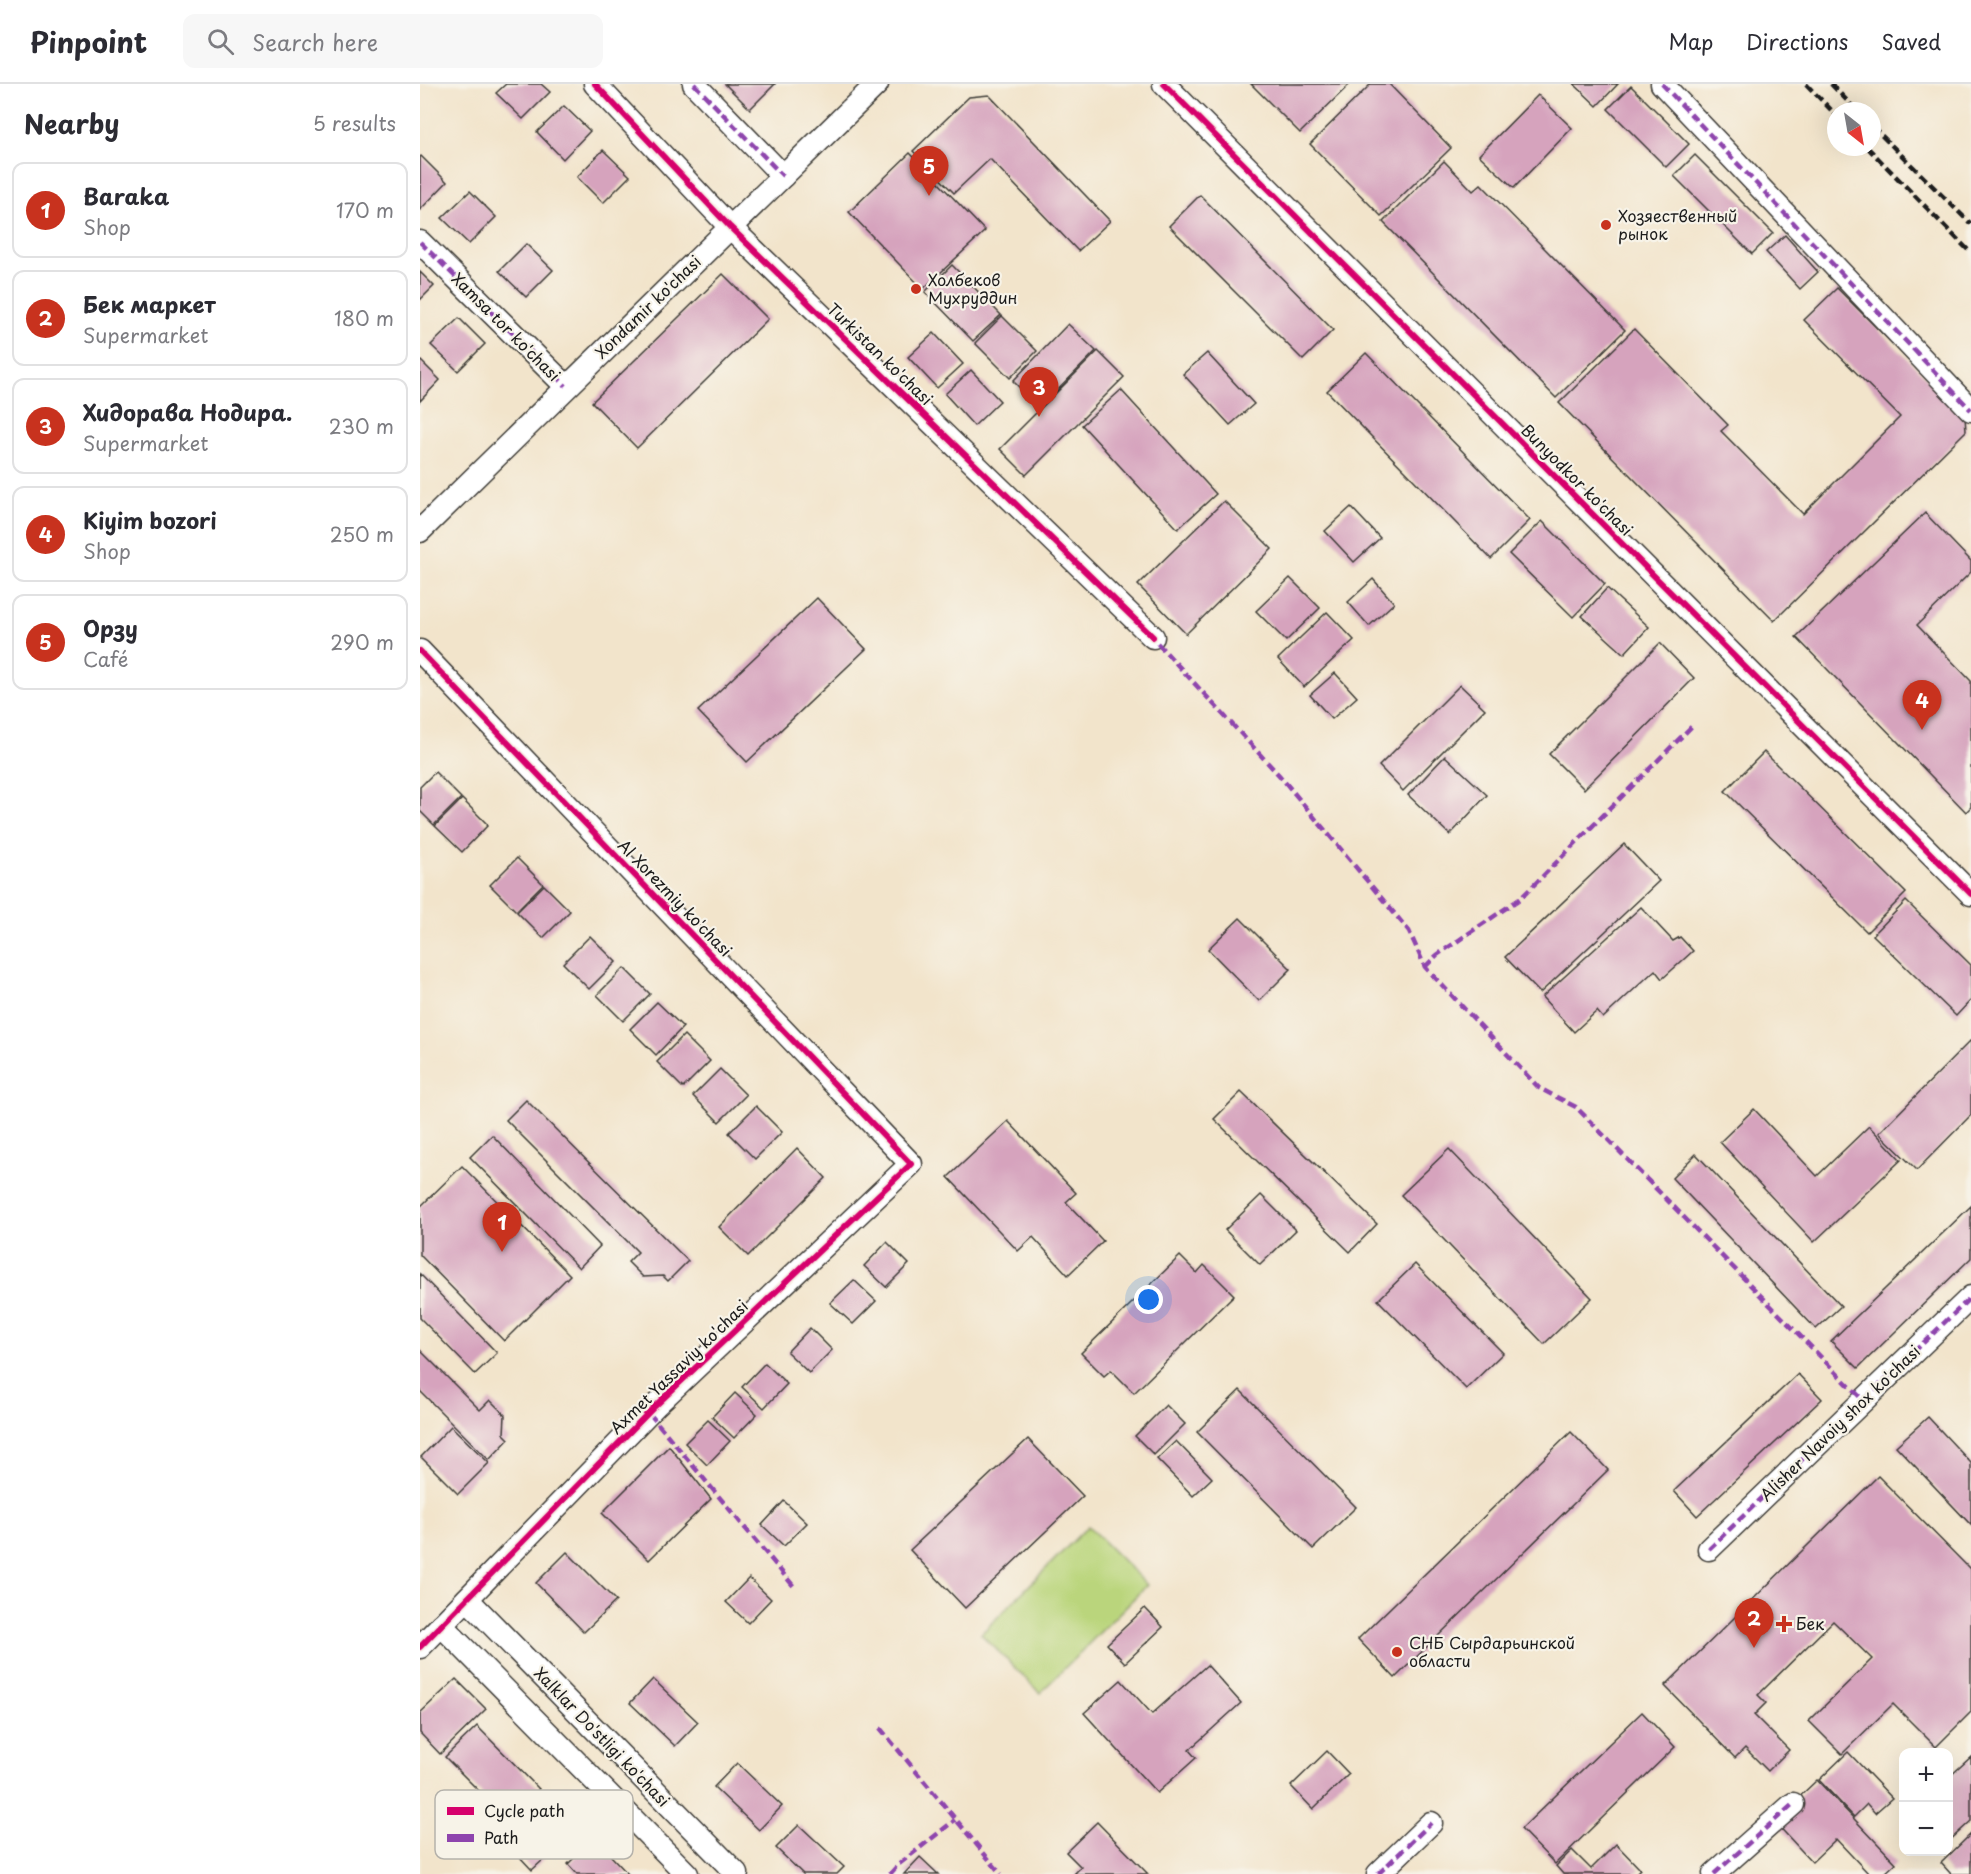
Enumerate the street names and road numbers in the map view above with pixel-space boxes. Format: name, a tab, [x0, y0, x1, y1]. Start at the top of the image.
street label: Xondamir ko'chasi	[589, 249, 706, 363]
street label: Xamsa tor ko'chasi	[447, 267, 566, 386]
street label: Turkistan ko'chasi	[823, 297, 939, 410]
street label: Bunyodkor ko'chasi	[1516, 418, 1639, 541]
street label: Al Xorezmiy ko'chasi	[613, 833, 738, 961]
street label: Axmet Yassaviy ko'chasi	[604, 1294, 753, 1439]
street label: Alisher Navoiy shox ko'chasi	[1753, 1339, 1925, 1506]
street label: Xalklar Do'stligi ko'chasi	[529, 1661, 676, 1812]

